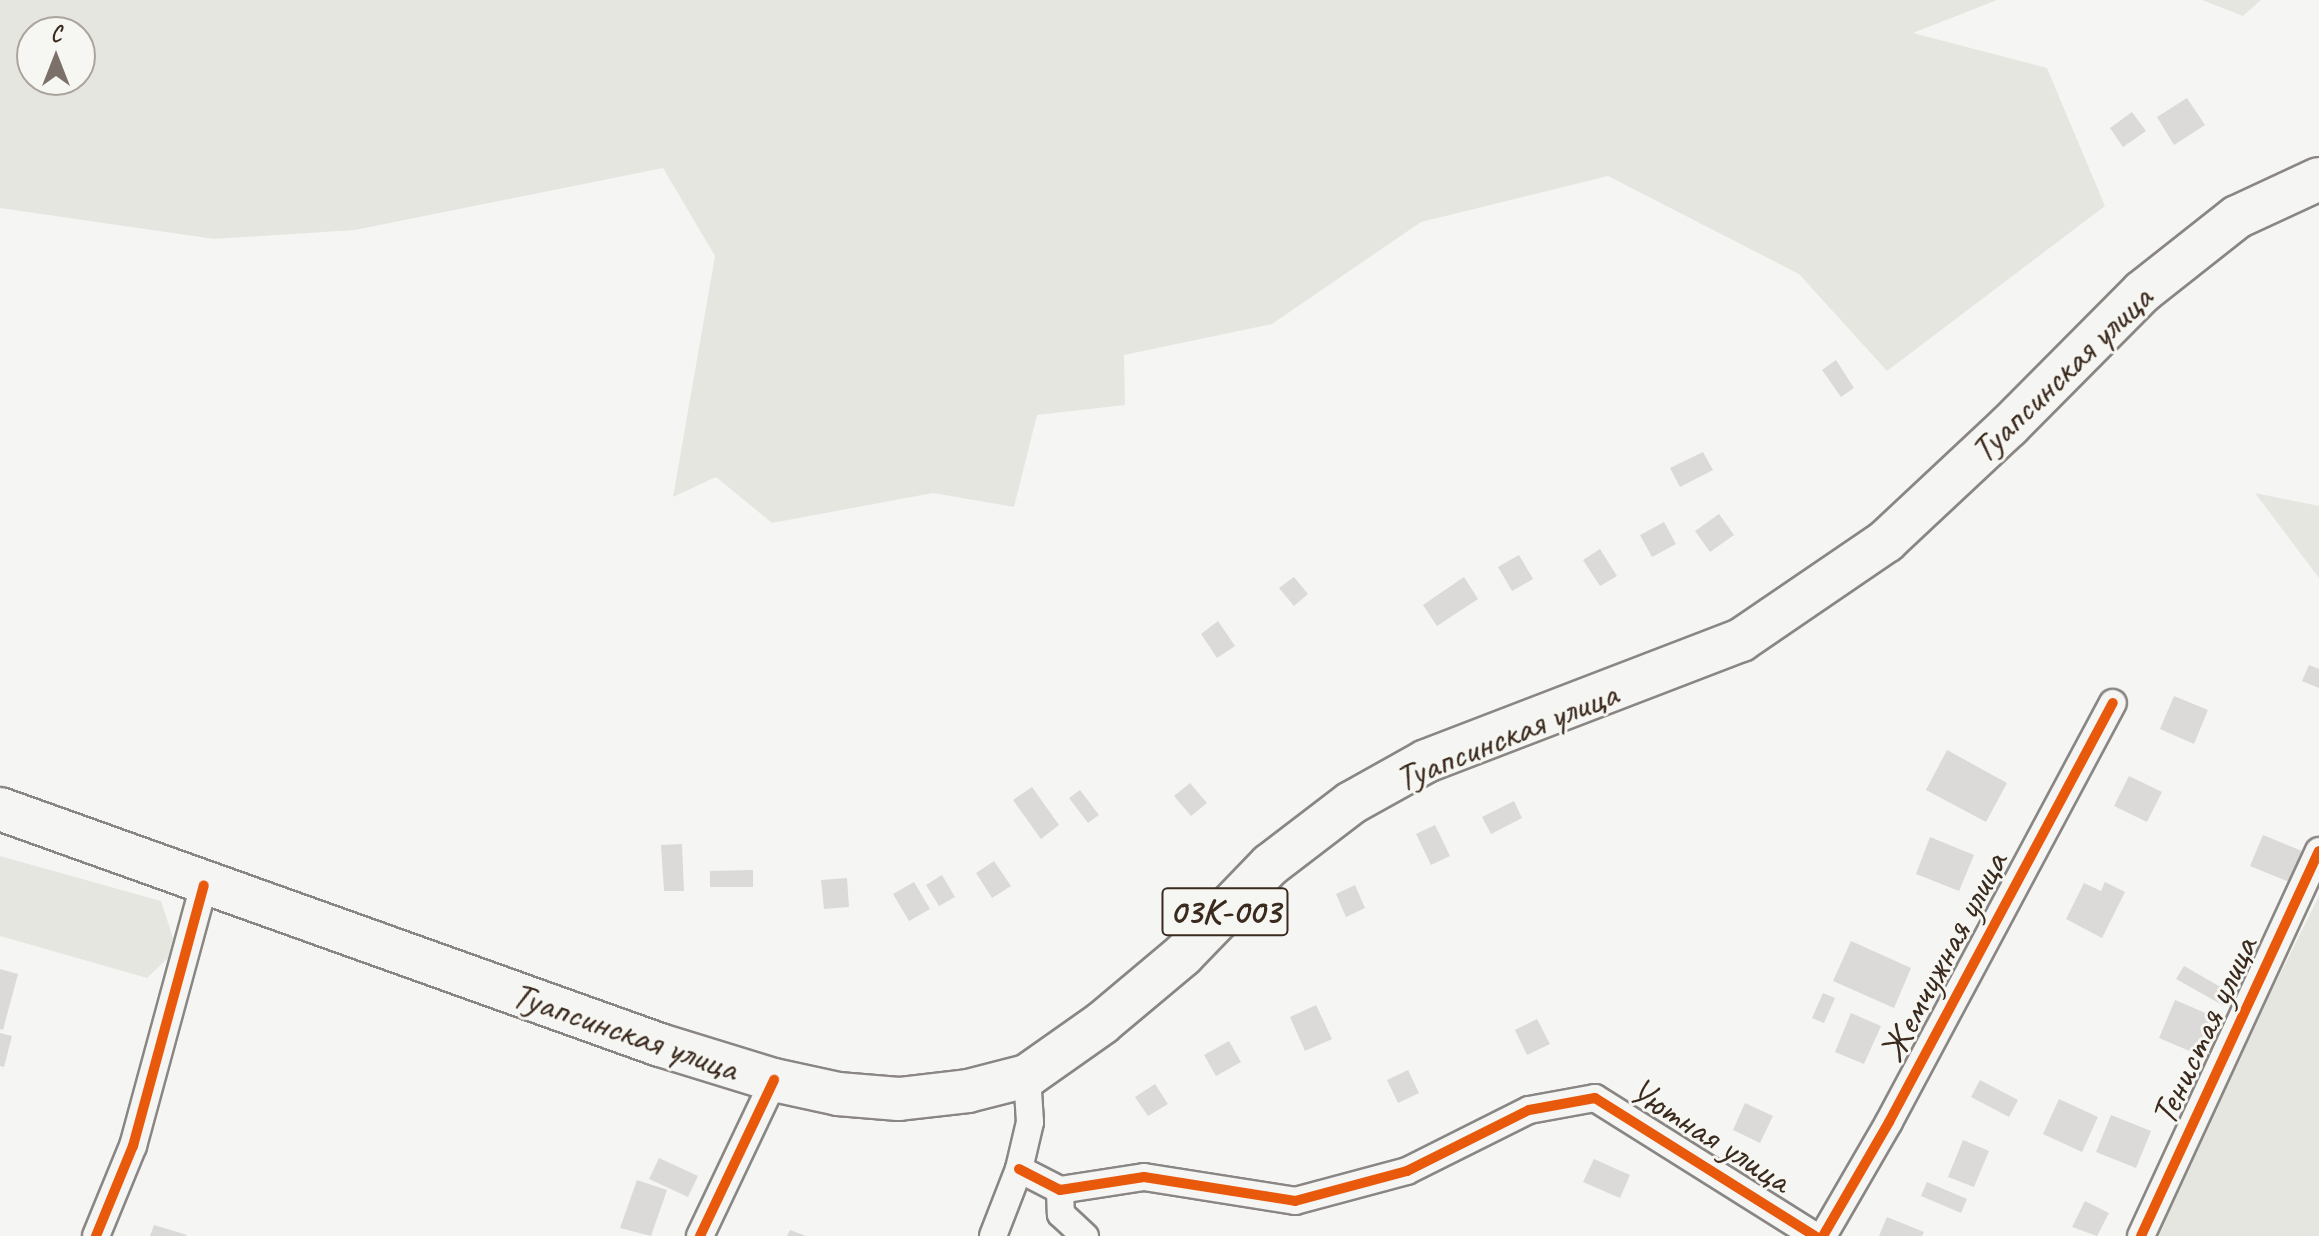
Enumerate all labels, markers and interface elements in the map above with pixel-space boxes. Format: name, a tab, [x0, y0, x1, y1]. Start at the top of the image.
north arrow	[16, 16, 96, 96]
text: С	[51, 20, 61, 48]
street label: Туапсинская улица	[1959, 275, 2163, 473]
street label: Туапсинская улица	[1387, 670, 1625, 802]
street label: Жемчужная улица	[1868, 843, 2018, 1071]
road number: 03К-003	[1161, 880, 1289, 944]
street label: Тенистая улица	[2140, 929, 2268, 1133]
street label: Туапсинская улица	[505, 971, 745, 1091]
street label: Уютная улица	[1621, 1067, 1799, 1203]

